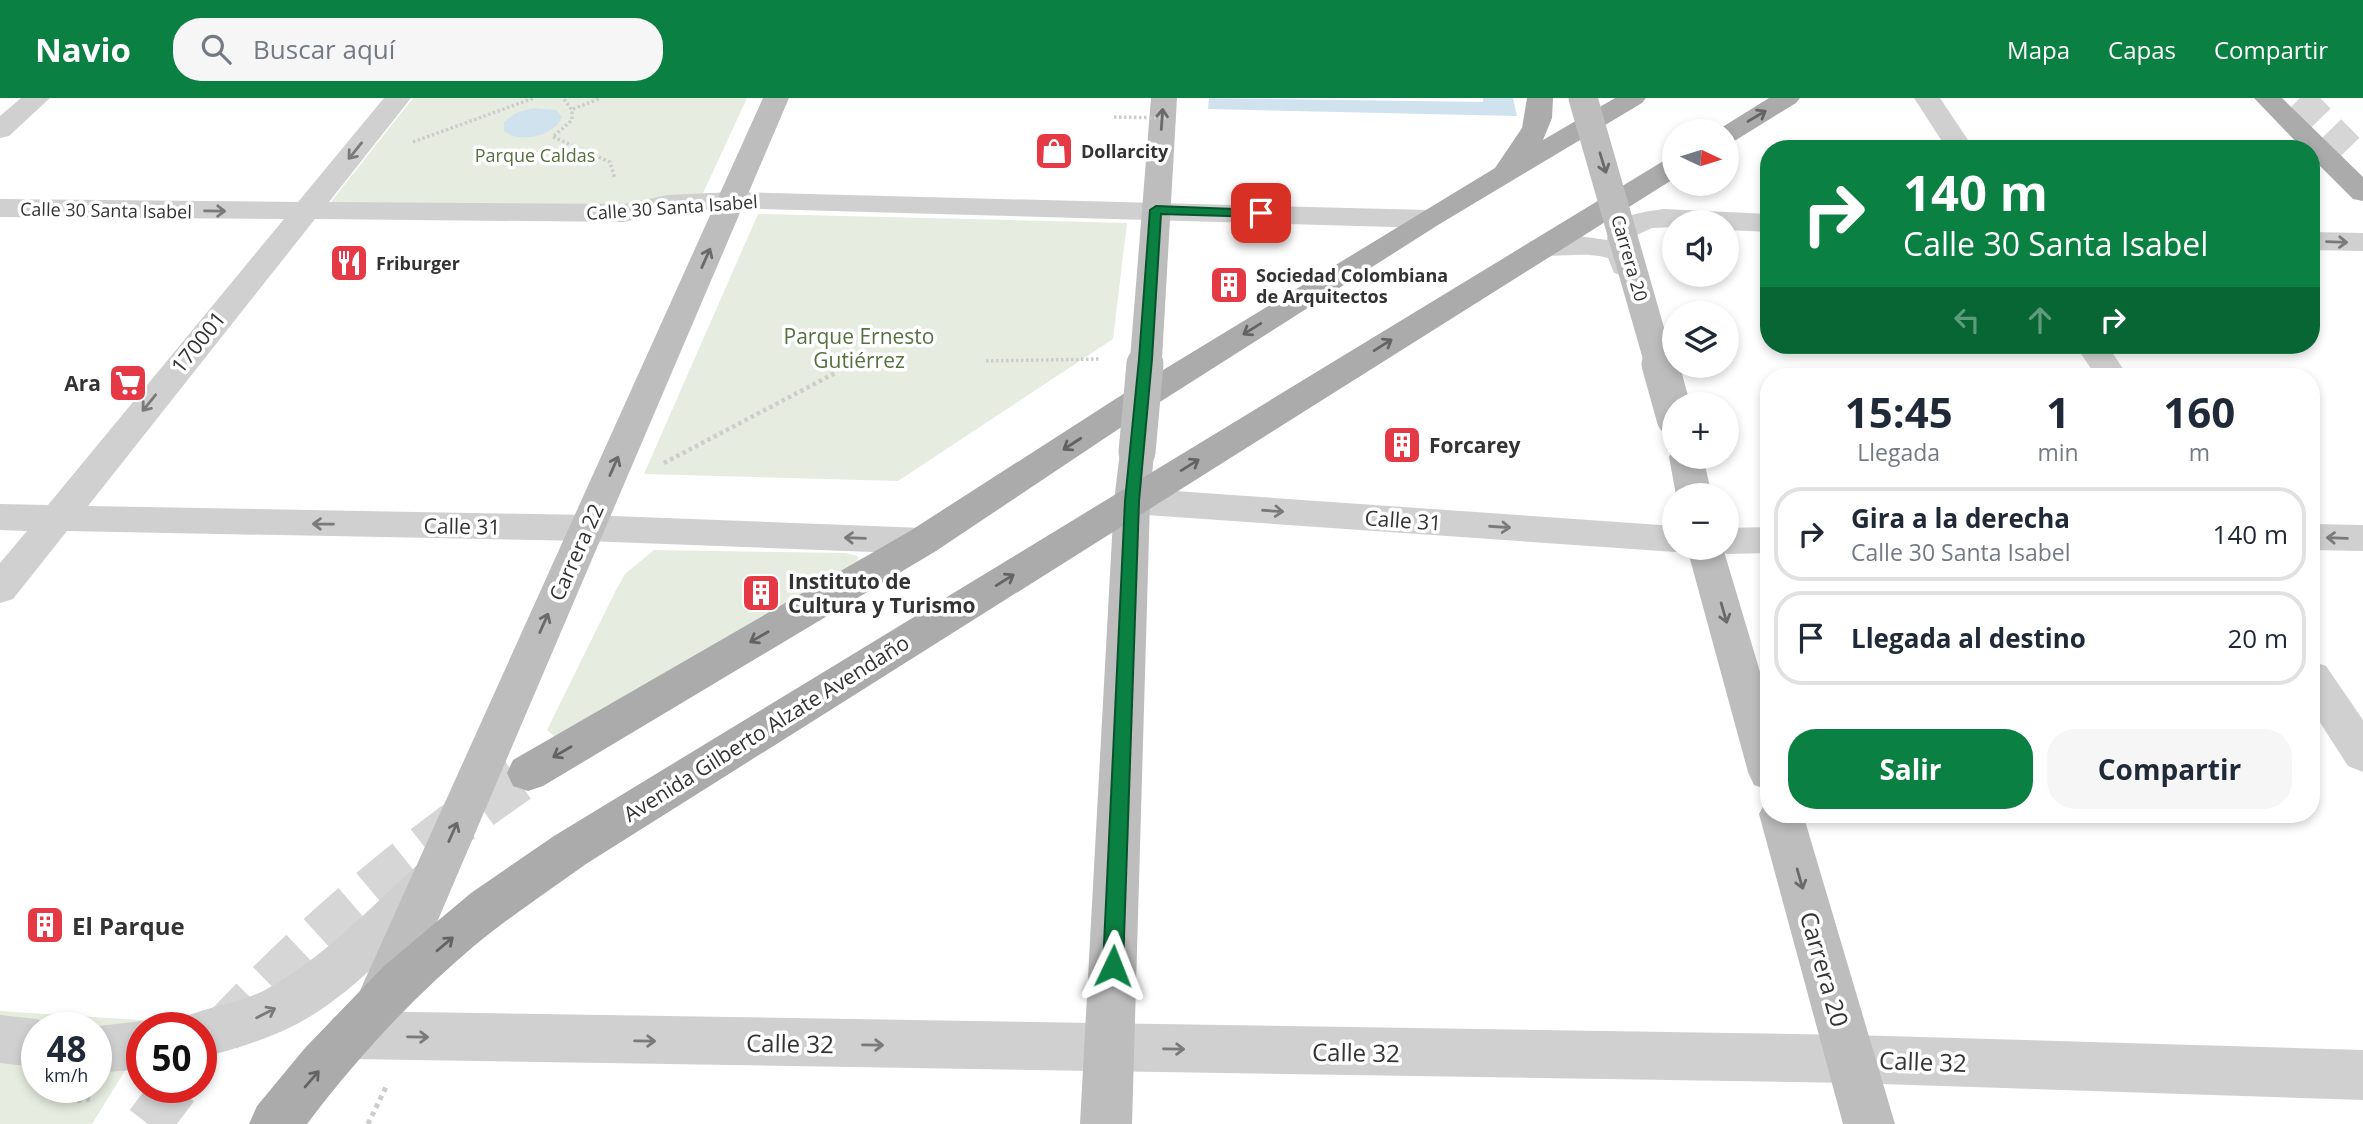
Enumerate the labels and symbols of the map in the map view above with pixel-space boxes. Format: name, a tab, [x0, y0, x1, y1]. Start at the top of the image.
one-way arrow	[1156, 109, 1169, 131]
one-way arrow	[1747, 109, 1767, 123]
north arrow	[1662, 119, 1740, 196]
shop icon: Dollarcity	[1033, 130, 1075, 172]
place label: Dollarcity	[1081, 139, 1169, 163]
one-way arrow	[348, 142, 363, 160]
park label: Parque Caldas	[475, 143, 595, 167]
one-way arrow	[1597, 152, 1610, 174]
pin	[1231, 183, 1291, 243]
street label: Calle 30 Santa Isabel	[585, 189, 759, 225]
street label: Calle 30 Santa Isabel	[20, 197, 192, 223]
one-way arrow	[203, 204, 226, 218]
street label: Carrera 20	[1606, 212, 1654, 304]
one-way arrow	[2326, 235, 2349, 248]
restaurant icon: Friburger	[328, 242, 370, 284]
one-way arrow	[700, 248, 713, 269]
place label: Friburger	[376, 251, 460, 275]
place label: Sociedad Colombiana de Arquitectos	[1256, 263, 1448, 308]
building icon: Sociedad Colombiana de Arquitectos	[1208, 264, 1250, 306]
street label: 170001	[164, 305, 232, 379]
park label: Parque Ernesto Gutiérrez	[784, 322, 934, 374]
one-way arrow	[1242, 323, 1262, 337]
one-way arrow	[1373, 337, 1392, 352]
supermarket icon: Ara	[107, 362, 149, 404]
place label: Ara	[64, 369, 101, 397]
one-way arrow	[141, 394, 157, 412]
building icon: Forcarey	[1381, 424, 1423, 466]
place label: Forcarey	[1429, 431, 1520, 459]
one-way arrow	[1062, 437, 1082, 451]
one-way arrow	[608, 456, 621, 477]
one-way arrow	[1179, 457, 1199, 471]
street label: Carrera 22	[542, 499, 610, 605]
street label: Calle 31	[1364, 503, 1442, 537]
one-way arrow	[1261, 505, 1284, 518]
street label: Calle 31	[423, 511, 501, 541]
one-way arrow	[312, 517, 335, 530]
one-way arrow	[1488, 521, 1511, 534]
one-way arrow	[2326, 531, 2349, 544]
one-way arrow	[844, 532, 867, 545]
place label: Instituto de Cultura y Turismo	[788, 567, 976, 619]
building icon: Instituto de Cultura y Turismo	[740, 572, 782, 614]
one-way arrow	[995, 572, 1014, 587]
one-way arrow	[1718, 602, 1731, 624]
one-way arrow	[539, 613, 552, 635]
street label: Avenida Gilberto Alzate Avendaño	[618, 628, 914, 828]
one-way arrow	[749, 631, 769, 645]
one-way arrow	[553, 746, 573, 760]
one-way arrow	[447, 821, 460, 843]
one-way arrow	[1794, 868, 1807, 890]
building icon: El Parque	[24, 904, 66, 946]
street label: Carrera 20	[1793, 908, 1857, 1030]
place label: El Parque	[72, 909, 185, 942]
position arrow	[1076, 929, 1150, 1003]
one-way arrow	[436, 936, 454, 952]
one-way arrow	[255, 1006, 276, 1020]
speed limit sign: 50	[126, 1012, 217, 1103]
street label: Calle 32	[746, 1026, 834, 1060]
one-way arrow	[406, 1031, 429, 1044]
one-way arrow	[634, 1034, 657, 1048]
street label: Calle 32	[1312, 1035, 1400, 1069]
one-way arrow	[861, 1038, 884, 1052]
one-way arrow	[1162, 1043, 1185, 1056]
street label: Calle 32	[1879, 1043, 1967, 1079]
one-way arrow	[304, 1070, 320, 1088]

